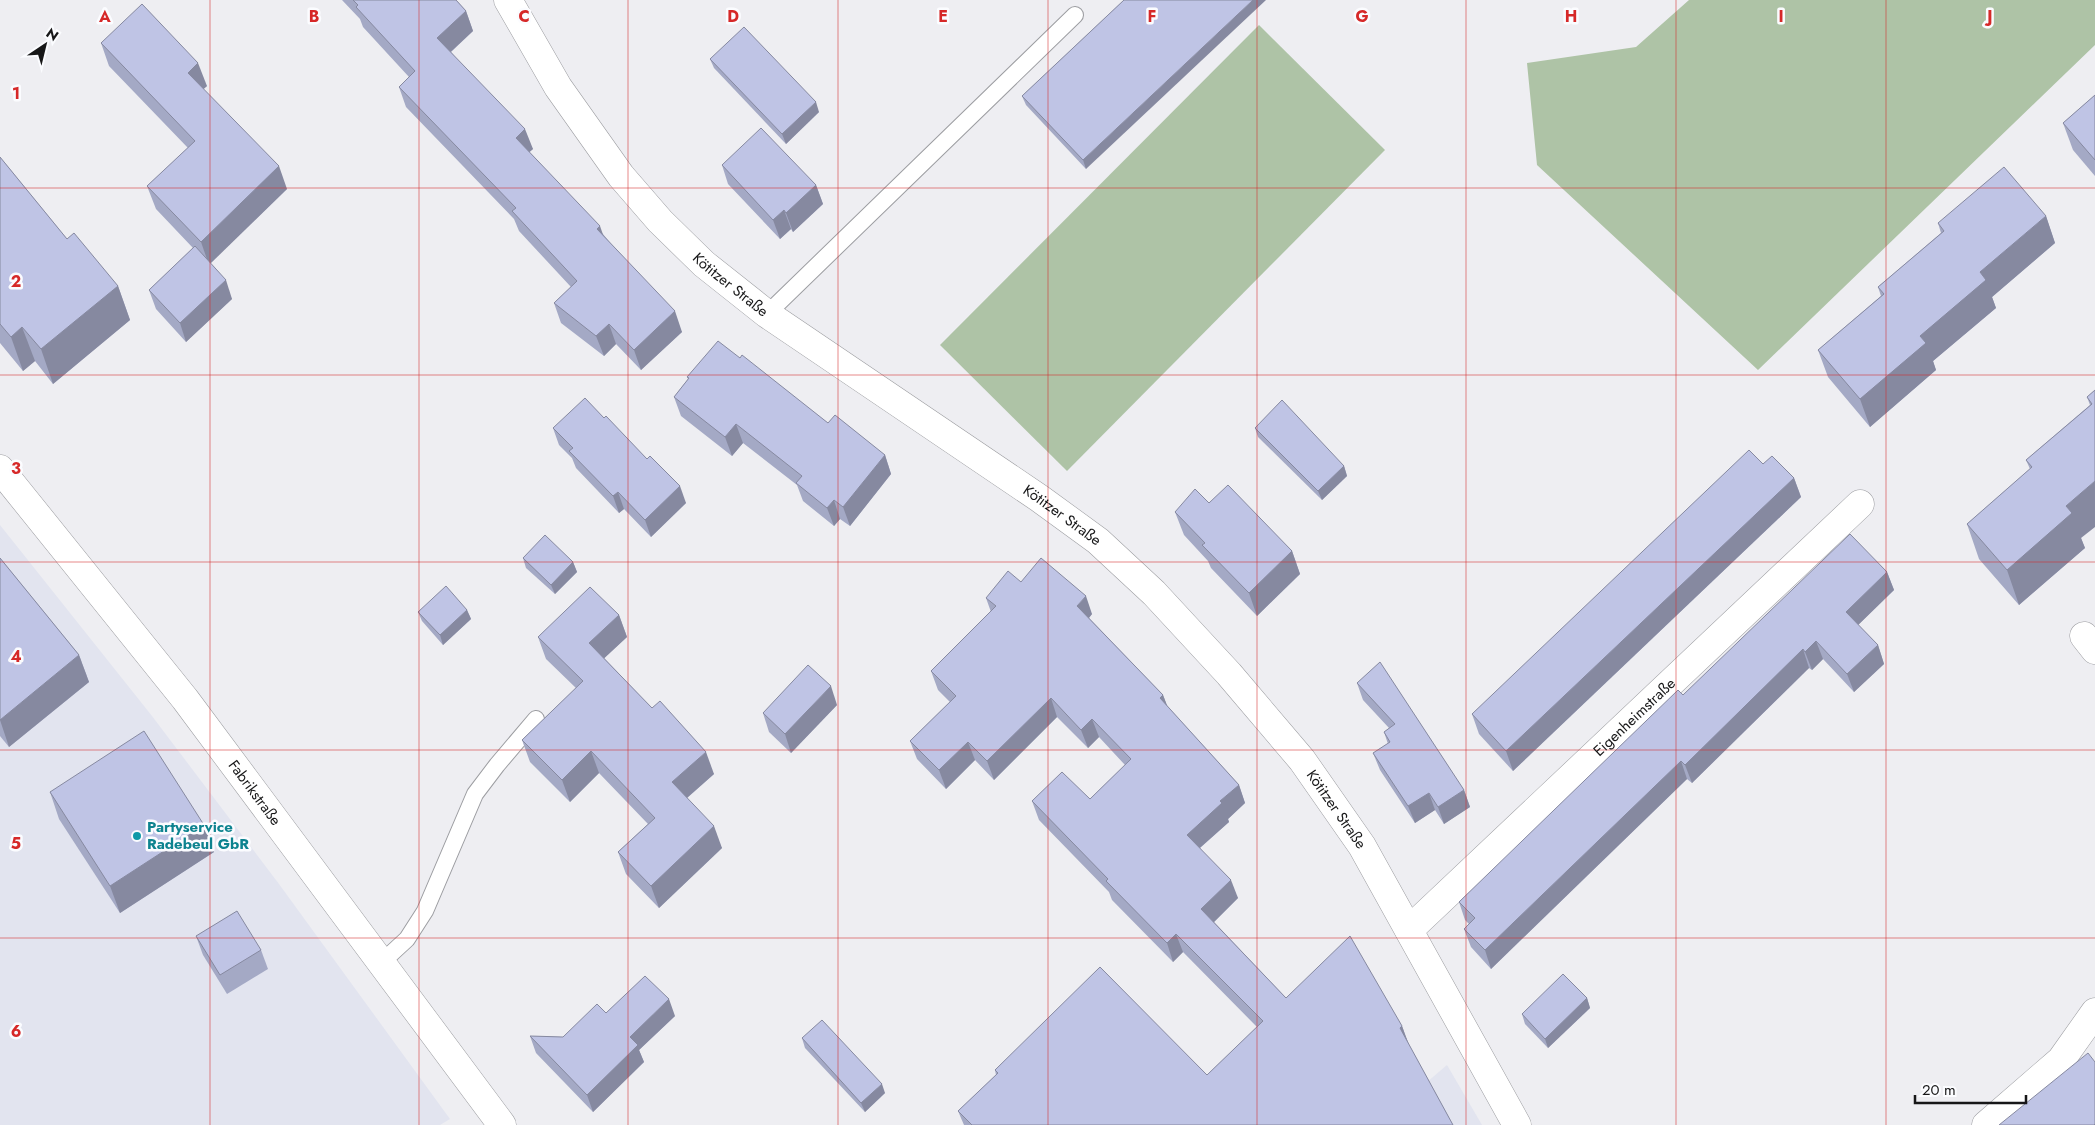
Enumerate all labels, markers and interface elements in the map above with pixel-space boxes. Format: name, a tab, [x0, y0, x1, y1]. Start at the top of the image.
text: A	[98, 5, 111, 28]
text: B	[309, 5, 319, 28]
text: C	[518, 5, 530, 28]
text: D	[727, 5, 739, 28]
text: E	[938, 5, 948, 28]
text: F	[1148, 5, 1156, 28]
text: G	[1355, 5, 1369, 28]
text: H	[1565, 5, 1577, 28]
text: I	[1778, 5, 1784, 28]
text: J	[1984, 5, 1993, 28]
north arrow	[20, 20, 70, 70]
text: N	[42, 23, 63, 46]
text: 1	[12, 82, 20, 105]
street label: Kötitzer Straße	[687, 247, 773, 322]
text: 2	[11, 270, 21, 293]
text: 3	[11, 457, 21, 480]
street label: Kötitzer Straße	[1019, 479, 1106, 551]
text: 4	[10, 645, 22, 668]
street label: Eigenheimstraße	[1588, 673, 1681, 761]
street label: Fabrikstraße	[223, 755, 287, 830]
street label: Kötitzer Straße	[1301, 765, 1372, 853]
place label: Partyservice Radebeul GbR	[147, 816, 249, 855]
marker: Partyservice Radebeul GbR	[131, 830, 143, 842]
text: 5	[11, 832, 21, 855]
text: 6	[11, 1020, 21, 1043]
scale bar	[1915, 1072, 2026, 1104]
text: 20 m	[1922, 1079, 1956, 1101]

